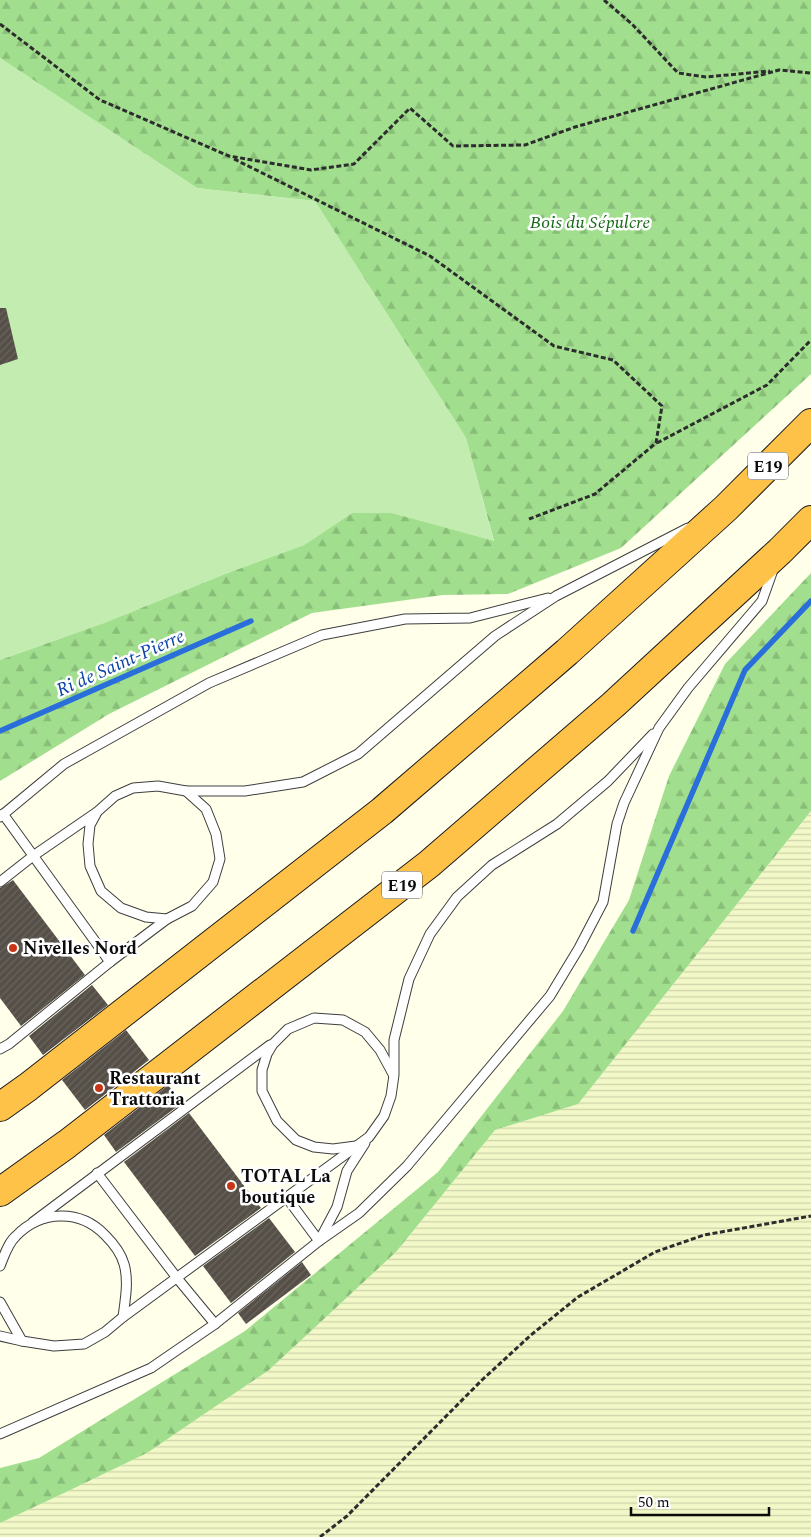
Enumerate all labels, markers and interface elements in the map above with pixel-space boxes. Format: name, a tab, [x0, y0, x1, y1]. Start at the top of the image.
park label: Bois du Sépulcre	[530, 209, 650, 236]
road number: E19	[748, 452, 788, 480]
water label: Ri de Saint-Pierre	[52, 622, 190, 705]
road number: E19	[382, 872, 422, 898]
place label: Nivelles Nord	[23, 935, 137, 962]
marker: Nivelles Nord	[7, 942, 19, 954]
place label: Restaurant Trattoria	[109, 1065, 201, 1113]
marker: Restaurant Trattoria	[93, 1082, 105, 1094]
place label: TOTAL La boutique	[241, 1163, 332, 1211]
marker: TOTAL La boutique	[225, 1180, 237, 1192]
scale bar	[631, 1484, 768, 1516]
text: 50 m	[638, 1491, 670, 1514]

